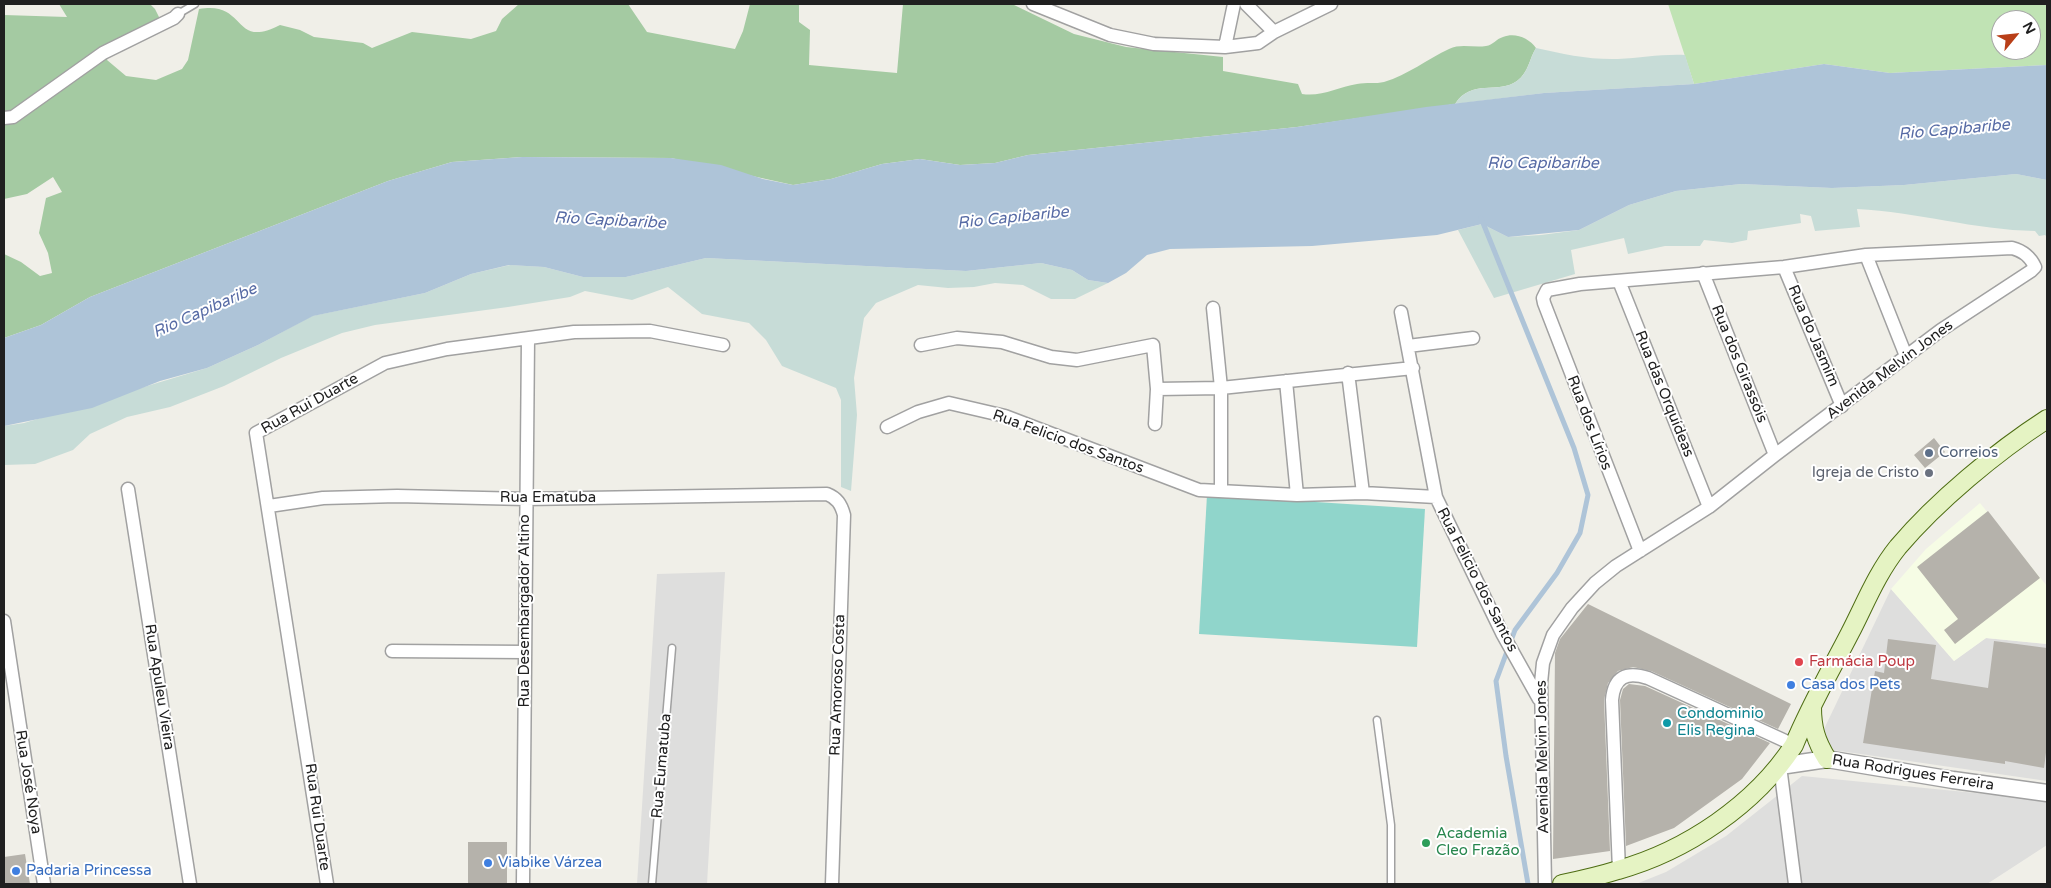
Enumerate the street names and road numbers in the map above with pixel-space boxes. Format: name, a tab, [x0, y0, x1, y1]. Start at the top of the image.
street label: Rua do Jasmim	[1784, 283, 1842, 389]
street label: Rua dos Girassóis	[1707, 302, 1771, 426]
street label: Avenida Melvin Jones	[1823, 317, 1957, 423]
street label: Rua das Orquídeas	[1630, 328, 1698, 460]
street label: Rua Rui Duarte	[258, 370, 362, 438]
street label: Rua dos Lírios	[1563, 373, 1615, 473]
street label: Rua Felicio dos Santos	[990, 406, 1146, 478]
street label: Rua Ematuba	[500, 489, 596, 507]
street label: Rua Felicio dos Santos	[1433, 505, 1521, 655]
street label: Rua Desembargador Altino	[516, 514, 534, 708]
street label: Rua Amoroso Costa	[827, 614, 849, 756]
street label: Rua Apuleu Vieira	[140, 623, 178, 751]
street label: Avenida Melvin Jones	[1533, 680, 1553, 834]
street label: Rua Eumatuba	[648, 713, 676, 819]
street label: Rua José Noya	[11, 729, 45, 835]
street label: Rua Rodrigues Ferreira	[1831, 751, 1995, 795]
street label: Rua Rui Duarte	[301, 762, 333, 872]

